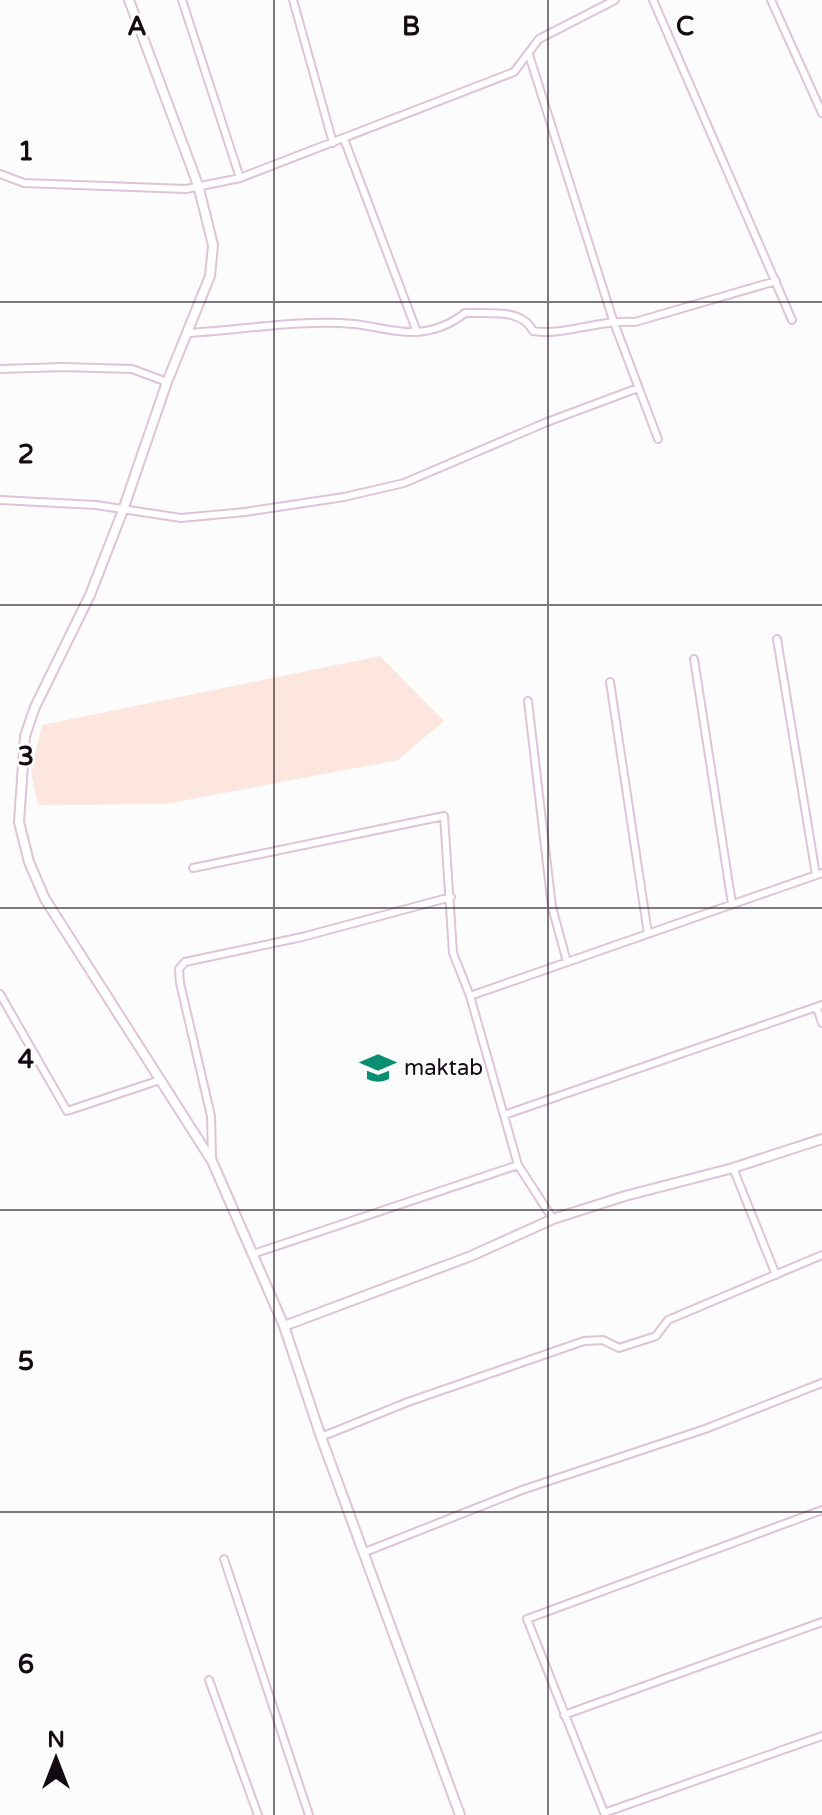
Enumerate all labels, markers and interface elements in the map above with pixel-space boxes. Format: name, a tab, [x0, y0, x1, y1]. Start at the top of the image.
text: A	[127, 11, 147, 42]
text: B	[402, 11, 420, 42]
text: C	[676, 11, 694, 42]
text: 1	[18, 136, 34, 167]
text: 2	[18, 439, 34, 470]
text: 3	[18, 741, 34, 772]
text: 4	[18, 1044, 34, 1075]
school or university icon: maktab	[359, 1049, 397, 1087]
place label: maktab	[404, 1055, 483, 1081]
text: 5	[18, 1346, 34, 1377]
text: 6	[18, 1649, 34, 1680]
north arrow	[16, 1719, 96, 1799]
text: N	[47, 1727, 65, 1753]

